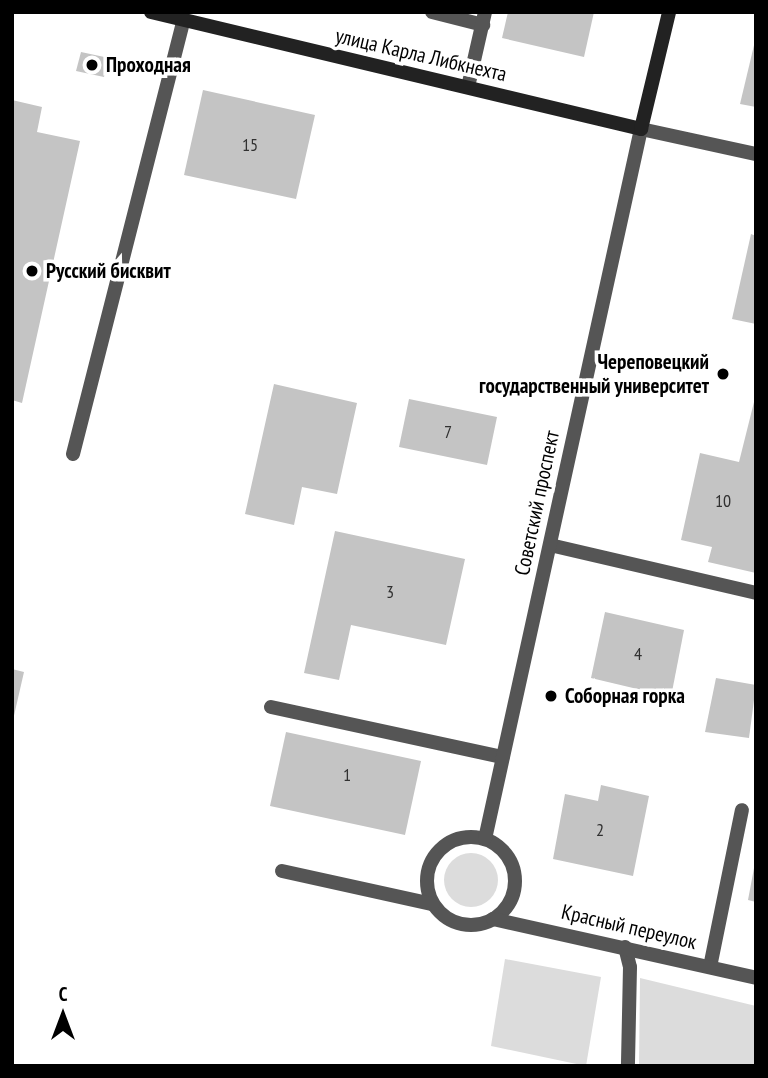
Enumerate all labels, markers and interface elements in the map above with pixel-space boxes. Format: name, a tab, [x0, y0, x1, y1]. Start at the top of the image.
street label: улица Карла Либкнехта	[333, 23, 509, 87]
place label: Проходная	[106, 52, 191, 78]
marker: Проходная	[84, 57, 100, 73]
house number: 15	[242, 134, 258, 156]
place label: Русский бисквит	[46, 258, 171, 284]
marker: Русский бисквит	[24, 263, 40, 279]
place label: Череповецкий государственный университет	[479, 349, 709, 399]
marker: Череповецкий государственный университет	[715, 366, 731, 382]
house number: 7	[444, 421, 452, 443]
street label: Советский проспект	[509, 428, 565, 578]
house number: 10	[715, 490, 731, 512]
house number: 3	[386, 581, 394, 603]
house number: 4	[634, 643, 642, 665]
place label: Соборная горка	[565, 683, 685, 709]
marker: Соборная горка	[543, 688, 559, 704]
house number: 1	[343, 764, 351, 786]
house number: 2	[596, 819, 604, 841]
street label: Красный переулок	[559, 899, 699, 955]
north arrow	[28, 980, 98, 1050]
text: С	[59, 982, 67, 1006]

